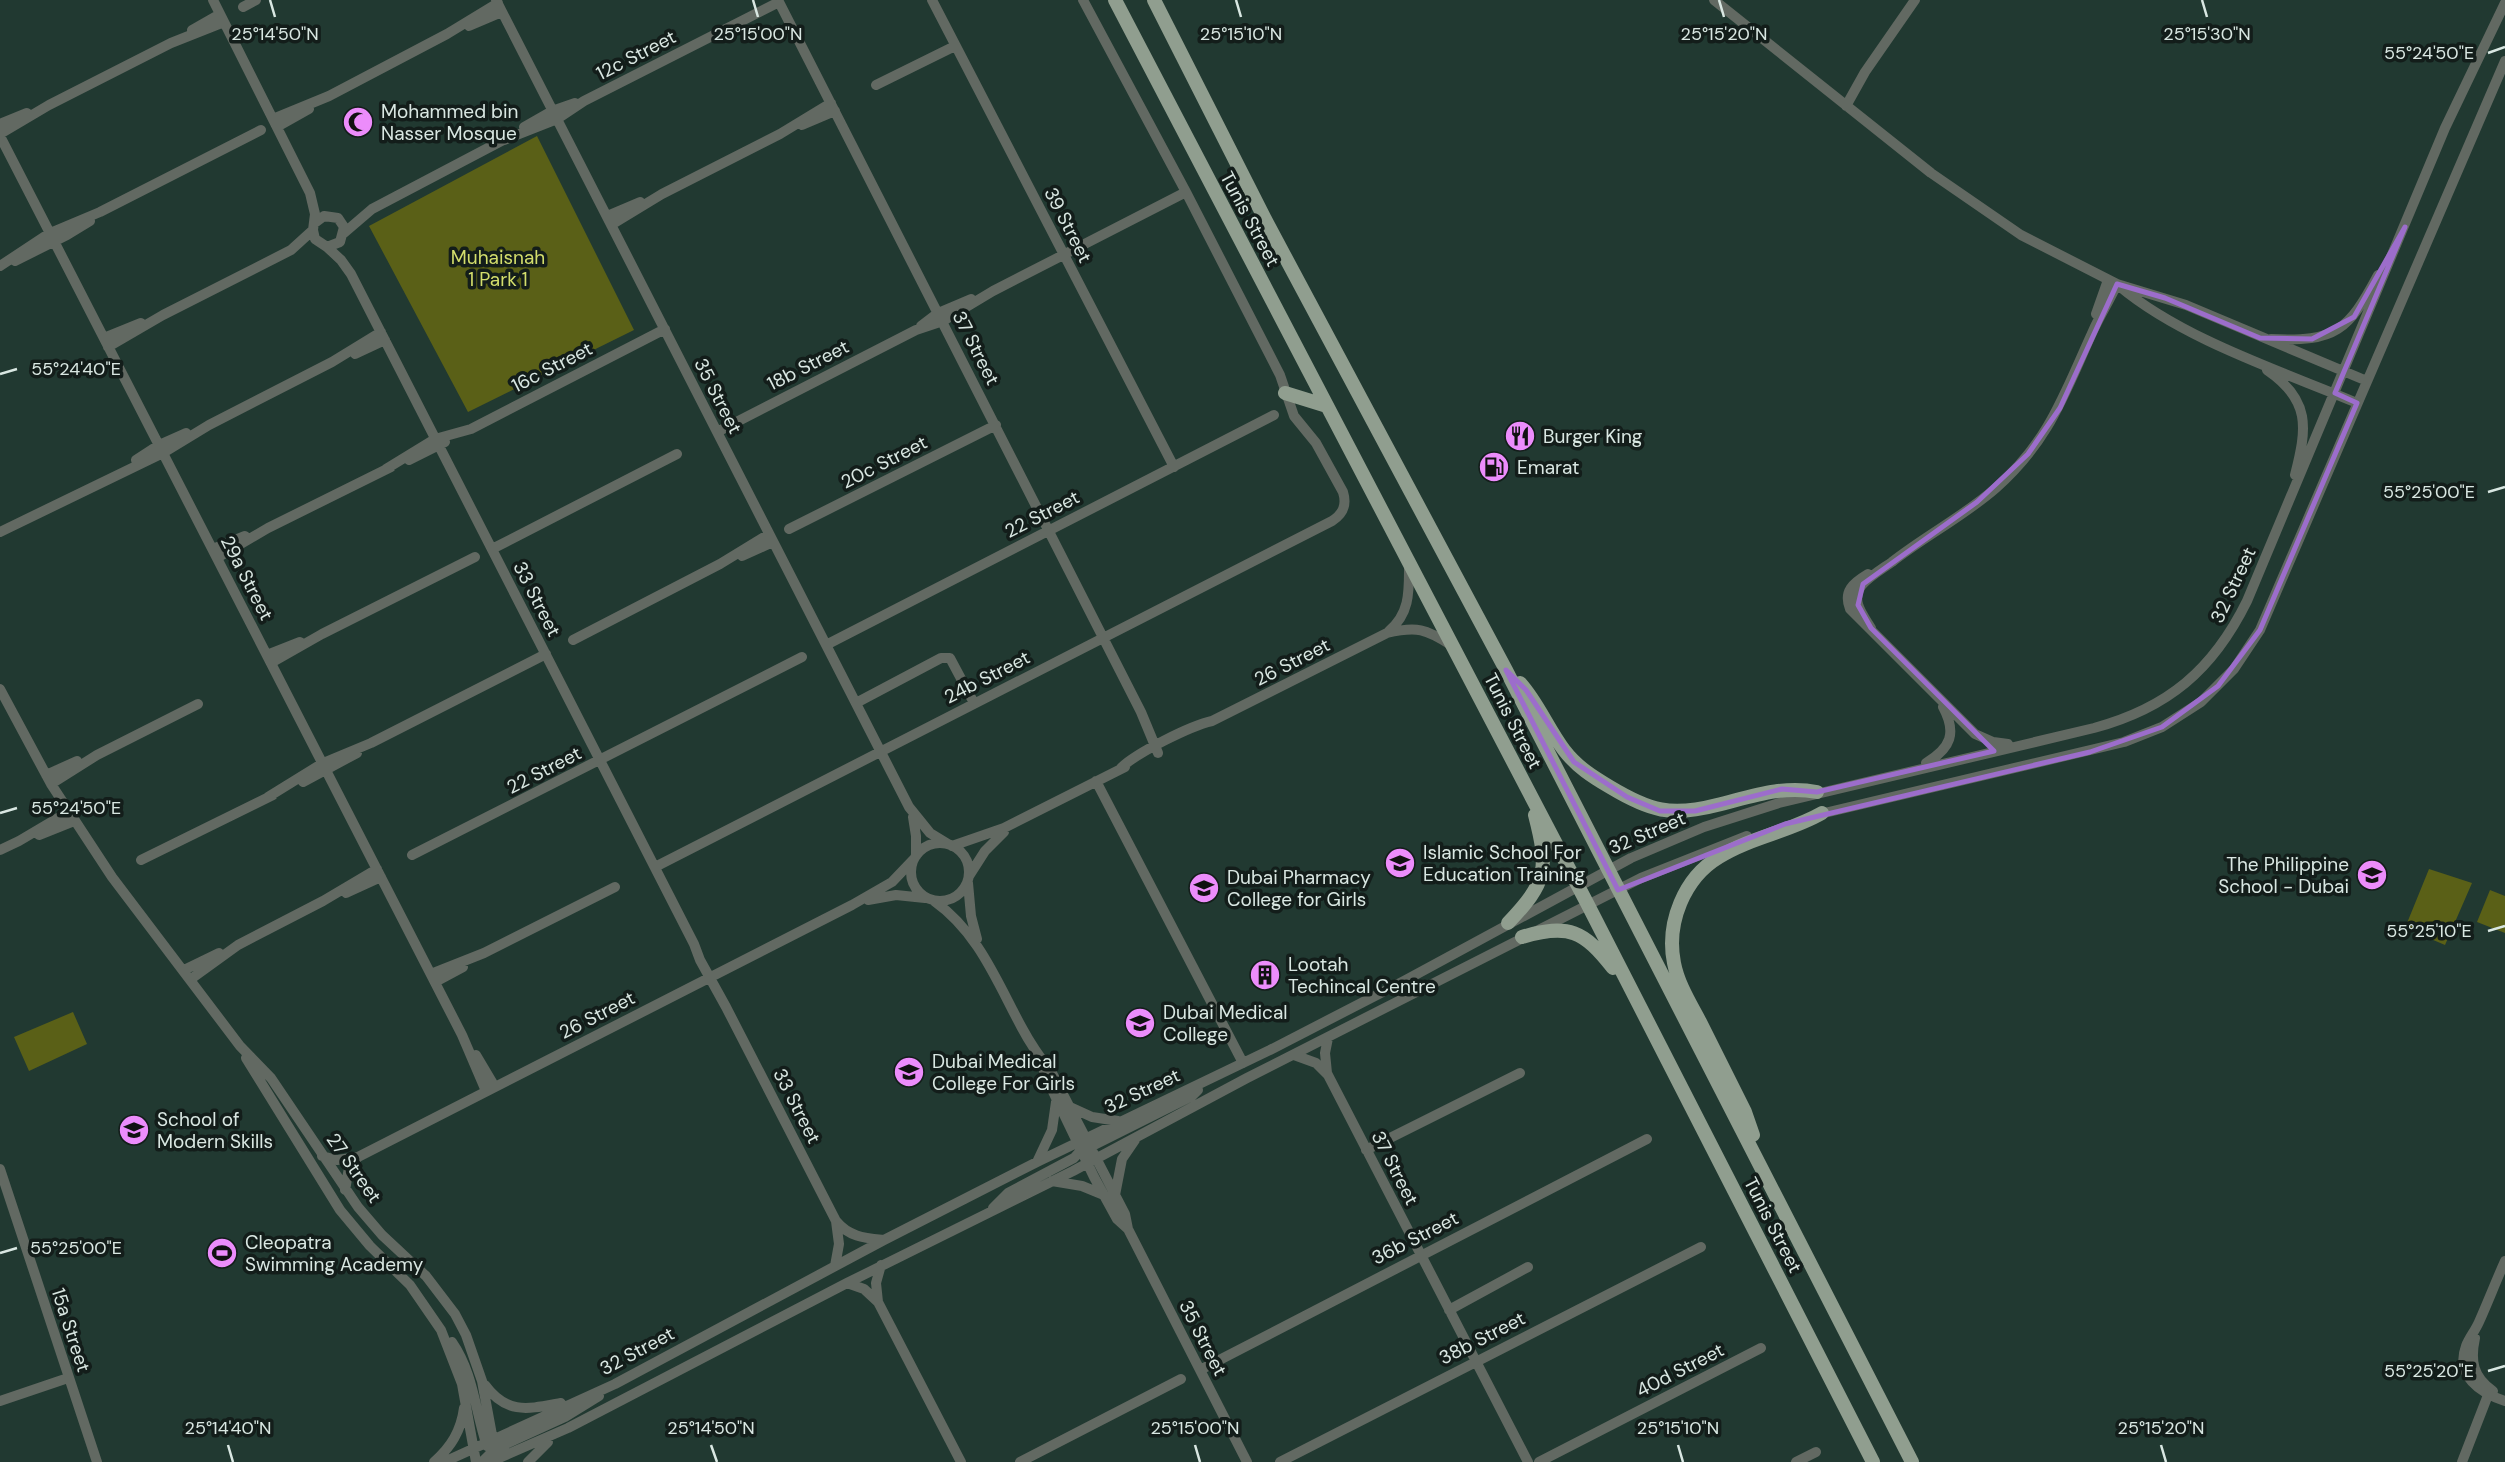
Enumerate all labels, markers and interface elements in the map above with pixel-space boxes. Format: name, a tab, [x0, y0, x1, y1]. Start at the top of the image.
text: 25°14'50"N	[231, 22, 319, 46]
text: 25°15'00"N	[714, 22, 802, 46]
text: 25°15'10"N	[1200, 22, 1282, 46]
text: 25°15'20"N	[1681, 22, 1767, 46]
text: 25°15'30"N	[2163, 22, 2251, 46]
street label: 12c Street	[592, 24, 680, 86]
text: 55°24'50"E	[2384, 41, 2474, 65]
place label: Mohammed bin Nasser Mosque	[381, 99, 519, 146]
mosque icon: Mohammed bin Nasser Mosque	[341, 105, 375, 139]
street label: Tunis Street	[1214, 167, 1286, 271]
street label: 39 Street	[1038, 183, 1098, 267]
park label: Muhaisnah 1 Park 1	[451, 245, 545, 292]
street label: 37 Street	[947, 307, 1005, 389]
street label: 18b Street	[763, 334, 853, 396]
street label: 16c Street	[507, 336, 597, 398]
street label: 35 Street	[688, 354, 748, 438]
text: 55°24'40"E	[31, 357, 121, 381]
restaurant icon: Burger King	[1503, 419, 1537, 453]
place label: Burger King	[1543, 424, 1643, 449]
street label: 20c Street	[837, 430, 931, 494]
fuel station icon: Emarat	[1477, 450, 1511, 484]
place label: Emarat	[1517, 455, 1580, 480]
text: 55°25'00"E	[2383, 480, 2475, 504]
street label: 22 Street	[1000, 485, 1084, 543]
street label: 29a Street	[215, 531, 279, 625]
street label: 32 Street	[2205, 543, 2261, 627]
street label: 33 Street	[507, 557, 567, 641]
street label: 26 Street	[1250, 632, 1334, 692]
street label: 24b Street	[940, 645, 1034, 709]
street label: Tunis Street	[1478, 669, 1548, 773]
street label: 22 Street	[502, 741, 586, 799]
text: 55°24'50"E	[31, 796, 121, 820]
street label: 32 Street	[1605, 806, 1689, 860]
place label: Islamic School For Education Training	[1423, 840, 1586, 887]
school or university icon: Islamic School For Education Training	[1383, 846, 1417, 880]
place label: The Philippine School - Dubai	[2218, 852, 2349, 899]
school or university icon: The Philippine School - Dubai	[2355, 858, 2389, 892]
place label: Dubai Pharmacy College for Girls	[1227, 865, 1371, 912]
school or university icon: Dubai Pharmacy College for Girls	[1187, 871, 1221, 905]
text: 55°25'10"E	[2386, 919, 2472, 943]
place label: Lootah Techincal Centre	[1288, 952, 1436, 999]
building icon: Lootah Techincal Centre	[1248, 958, 1282, 992]
street label: 26 Street	[555, 985, 639, 1045]
place label: Dubai Medical College	[1163, 1000, 1288, 1047]
school or university icon: Dubai Medical College	[1123, 1006, 1157, 1040]
place label: Dubai Medical College For Girls	[932, 1049, 1075, 1096]
school or university icon: Dubai Medical College For Girls	[892, 1055, 926, 1089]
street label: 32 Street	[1100, 1063, 1184, 1119]
street label: 33 Street	[767, 1064, 827, 1148]
place label: School of Modern Skills	[157, 1107, 273, 1154]
school or university icon: School of Modern Skills	[117, 1113, 151, 1147]
street label: 37 Street	[1366, 1127, 1424, 1209]
street label: 27 Street	[321, 1128, 387, 1208]
street label: Tunis Street	[1738, 1173, 1808, 1277]
street label: 36b Street	[1367, 1206, 1463, 1270]
place label: Cleopatra Swimming Academy	[245, 1230, 424, 1277]
text: 55°25'00"E	[30, 1236, 122, 1260]
sports icon: Cleopatra Swimming Academy	[205, 1236, 239, 1270]
street label: 15a Street	[46, 1285, 96, 1375]
street label: 35 Street	[1173, 1296, 1233, 1380]
street label: 38b Street	[1435, 1306, 1529, 1370]
street label: 32 Street	[595, 1321, 679, 1381]
street label: 40d Street	[1632, 1337, 1728, 1403]
text: 55°25'20"E	[2384, 1359, 2474, 1383]
text: 25°14'40"N	[185, 1416, 271, 1440]
text: 25°14'50"N	[667, 1416, 755, 1440]
text: 25°15'00"N	[1151, 1416, 1239, 1440]
text: 25°15'10"N	[1637, 1416, 1719, 1440]
text: 25°15'20"N	[2118, 1416, 2204, 1440]

